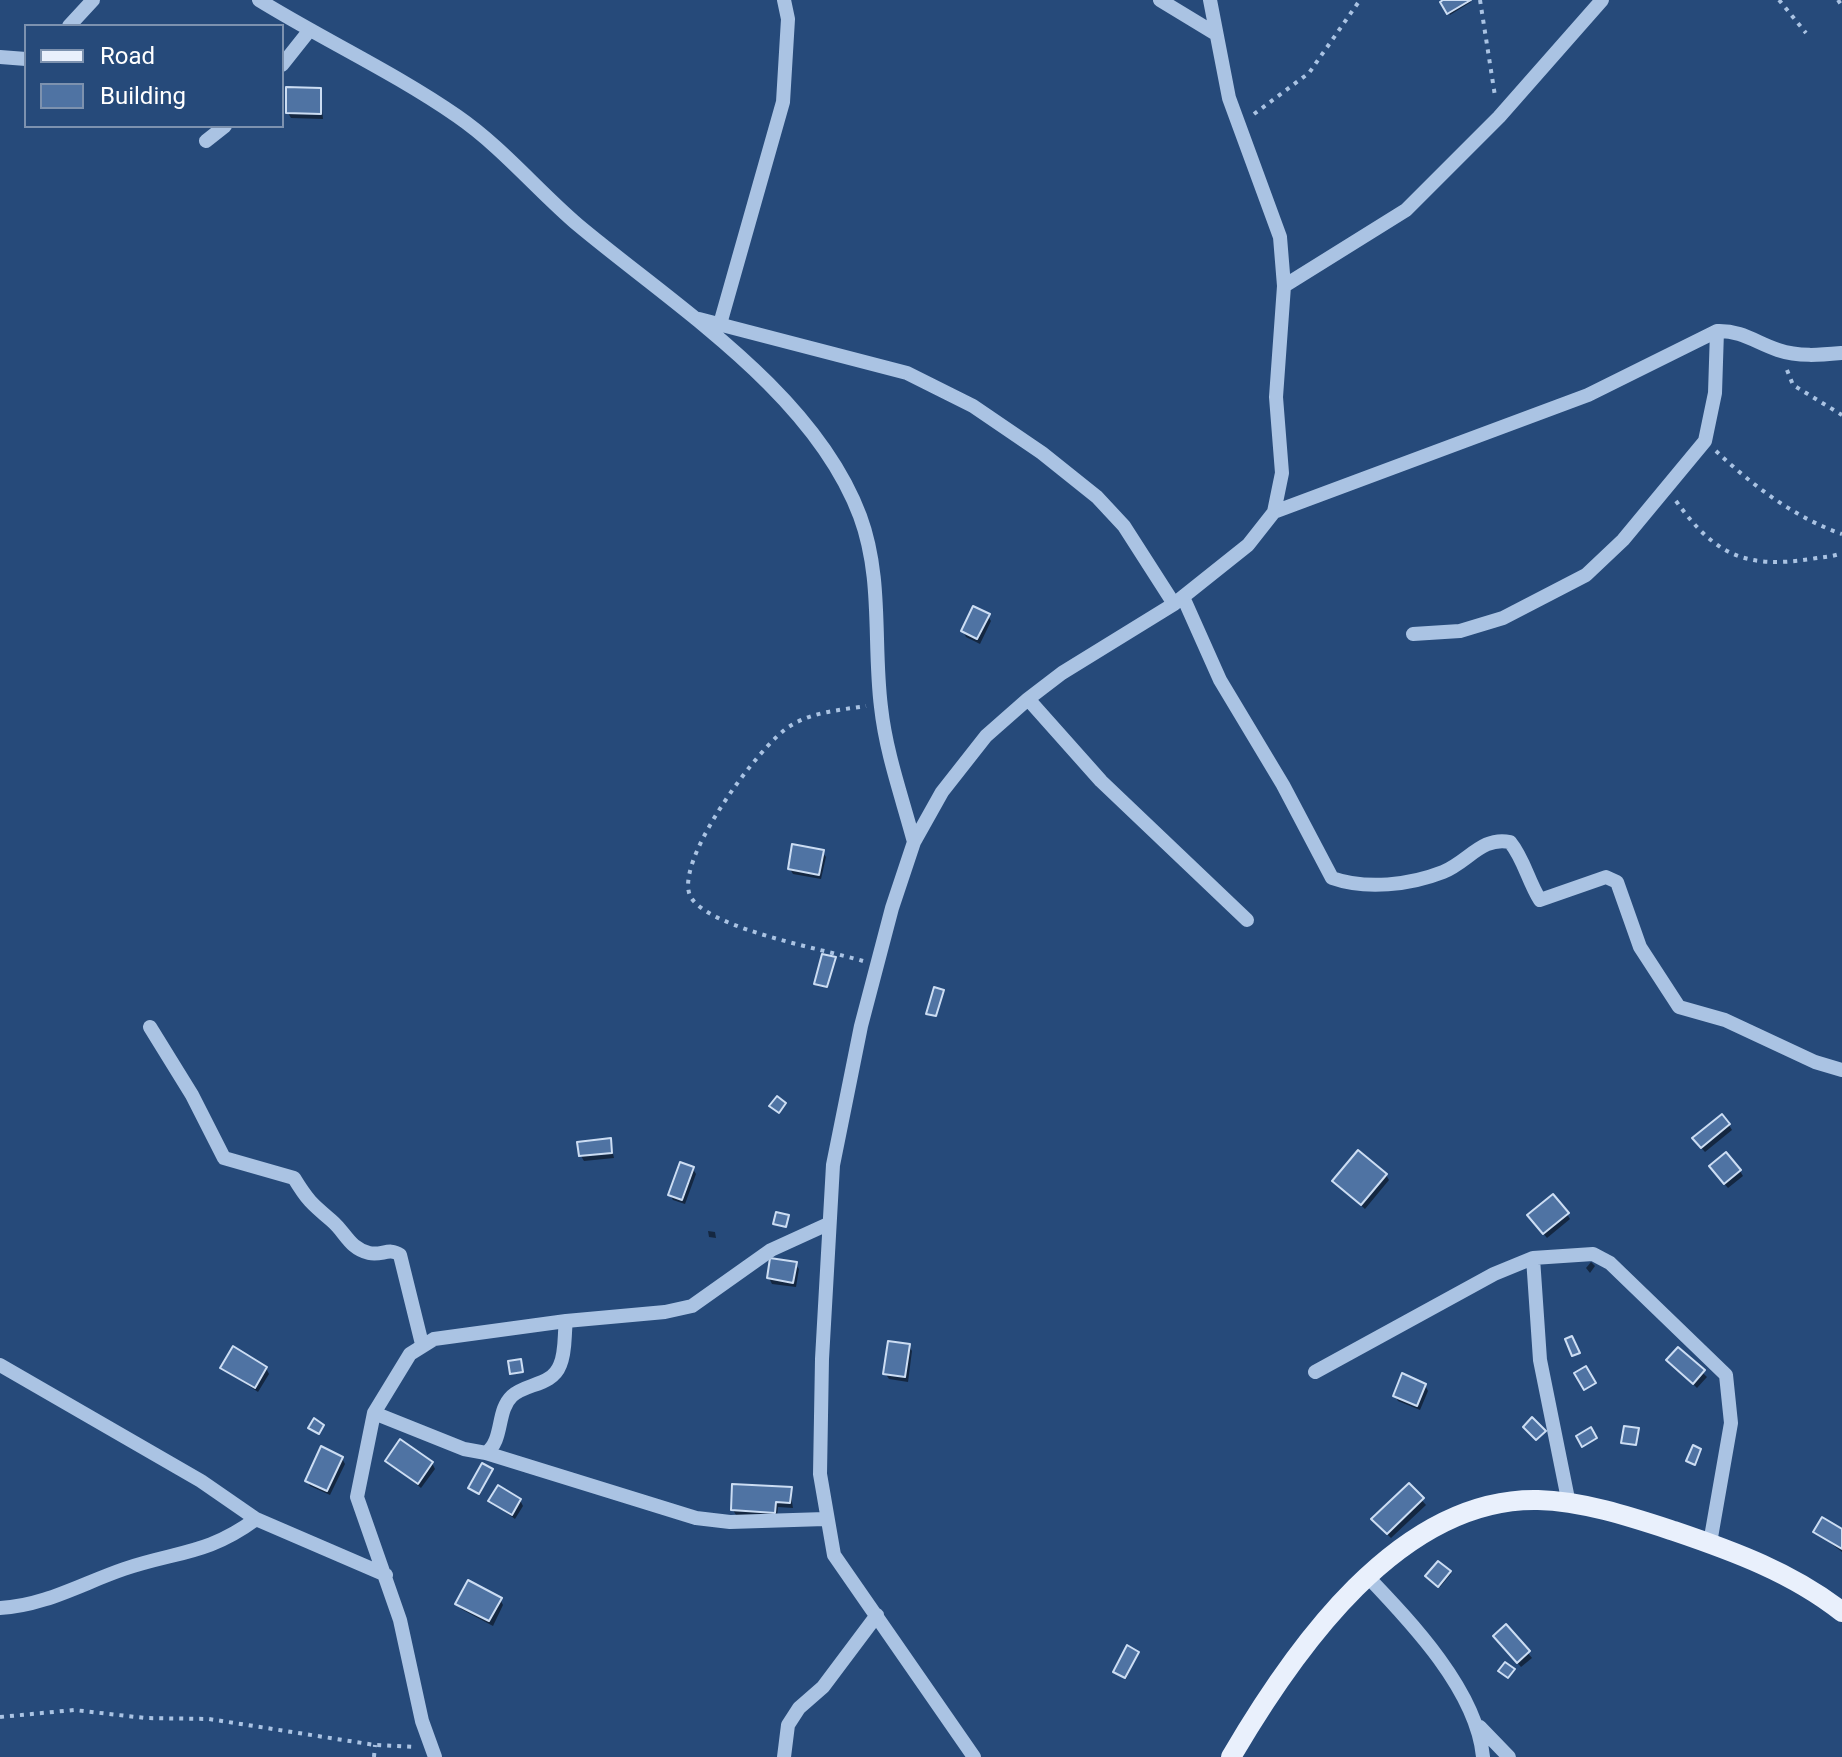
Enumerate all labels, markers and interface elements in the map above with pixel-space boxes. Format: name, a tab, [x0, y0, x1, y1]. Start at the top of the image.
legend	[24, 24, 284, 128]
text: Road	[100, 42, 155, 70]
text: Building	[100, 82, 186, 110]

